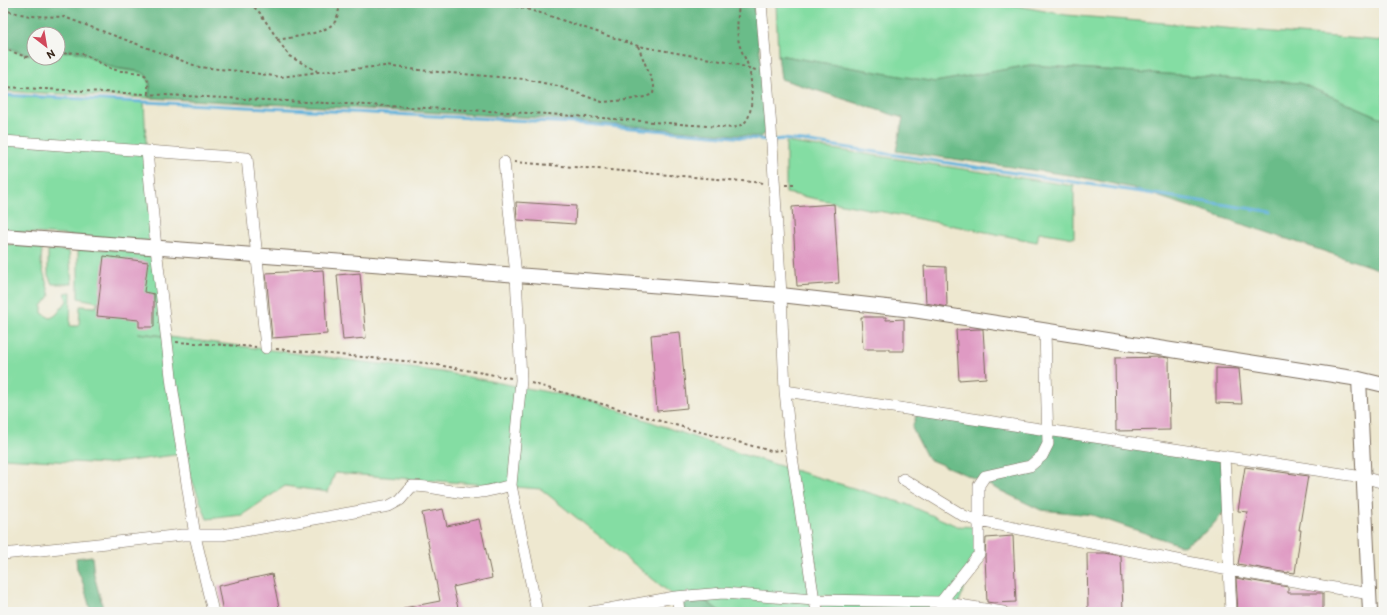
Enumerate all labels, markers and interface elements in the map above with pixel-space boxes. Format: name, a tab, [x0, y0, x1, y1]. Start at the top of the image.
north arrow	[26, 26, 66, 66]
text: N	[44, 47, 57, 62]

